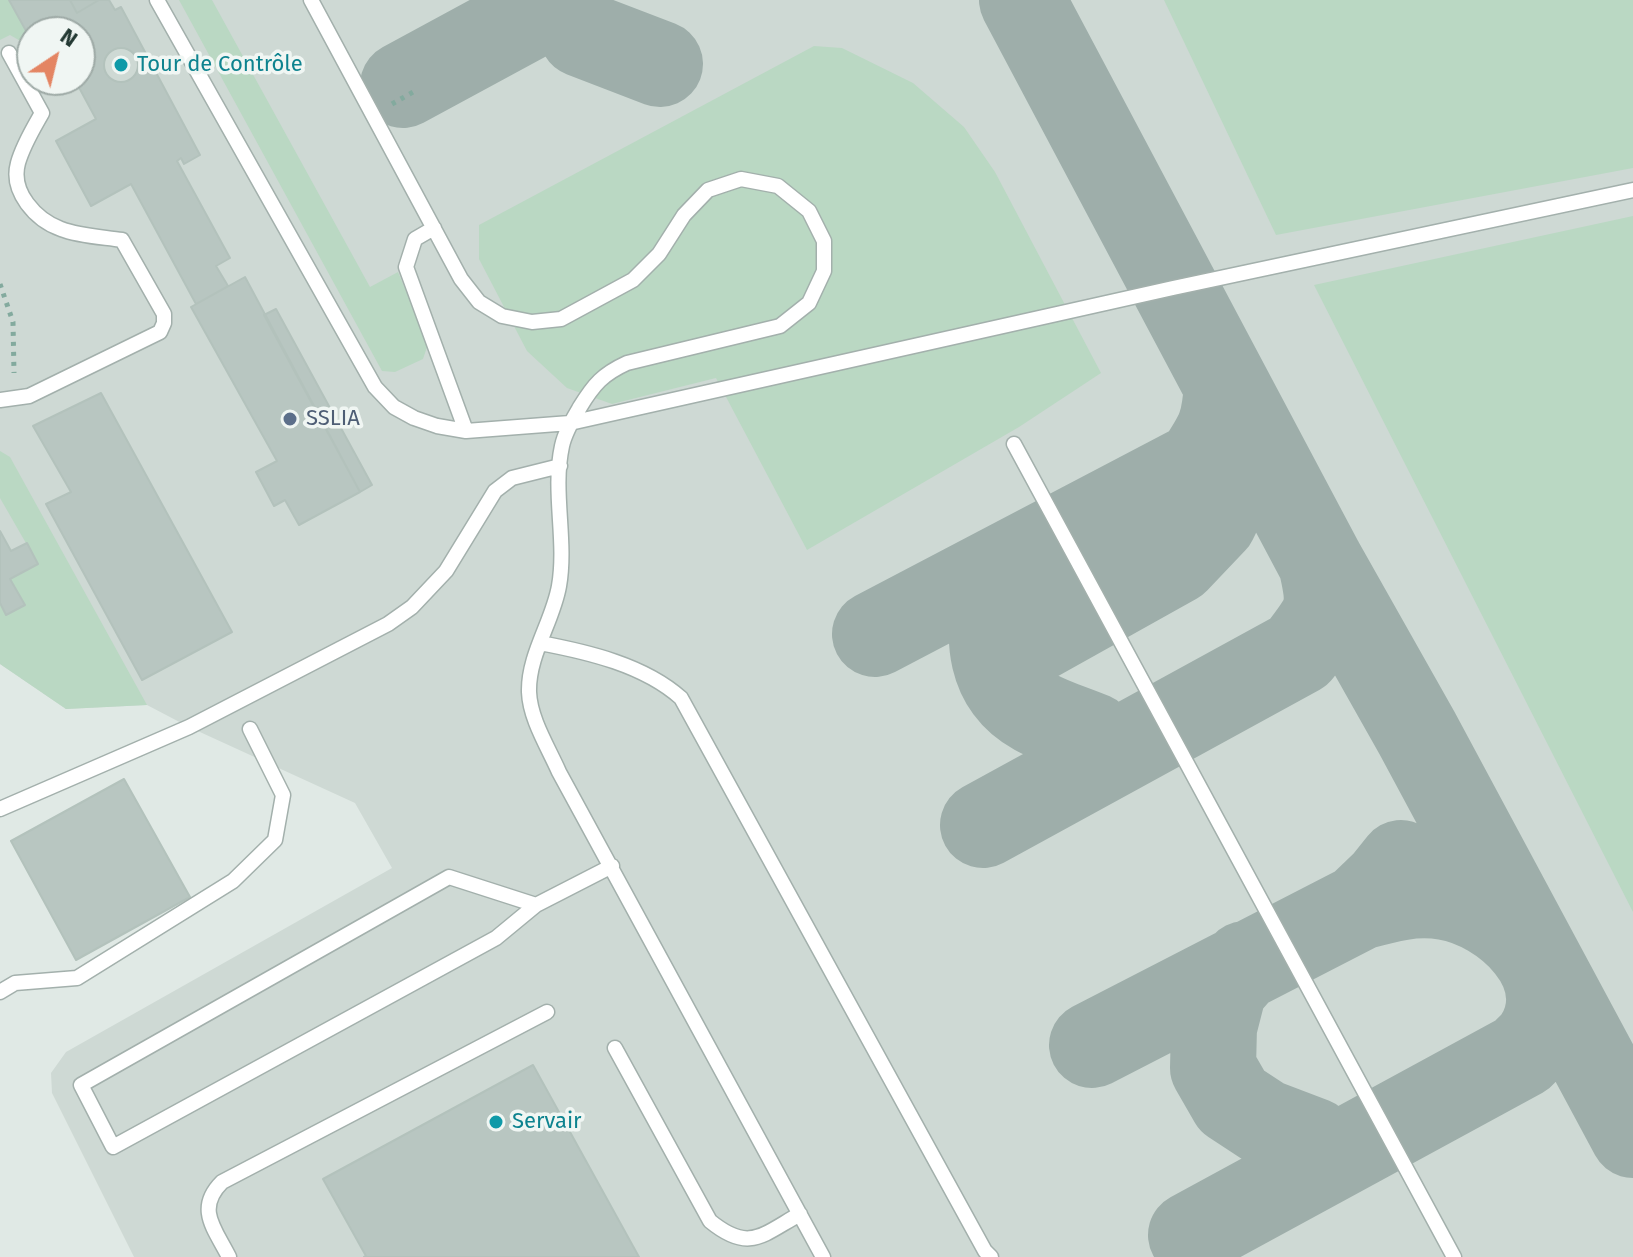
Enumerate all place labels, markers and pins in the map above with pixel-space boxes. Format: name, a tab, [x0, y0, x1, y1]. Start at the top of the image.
place label: Tour de Contrôle	[137, 52, 303, 78]
marker: Tour de Contrôle	[112, 56, 130, 74]
place label: SSLIA	[306, 406, 360, 432]
marker: SSLIA	[281, 410, 299, 428]
place label: Servair	[512, 1109, 582, 1135]
marker: Servair	[487, 1113, 505, 1131]

